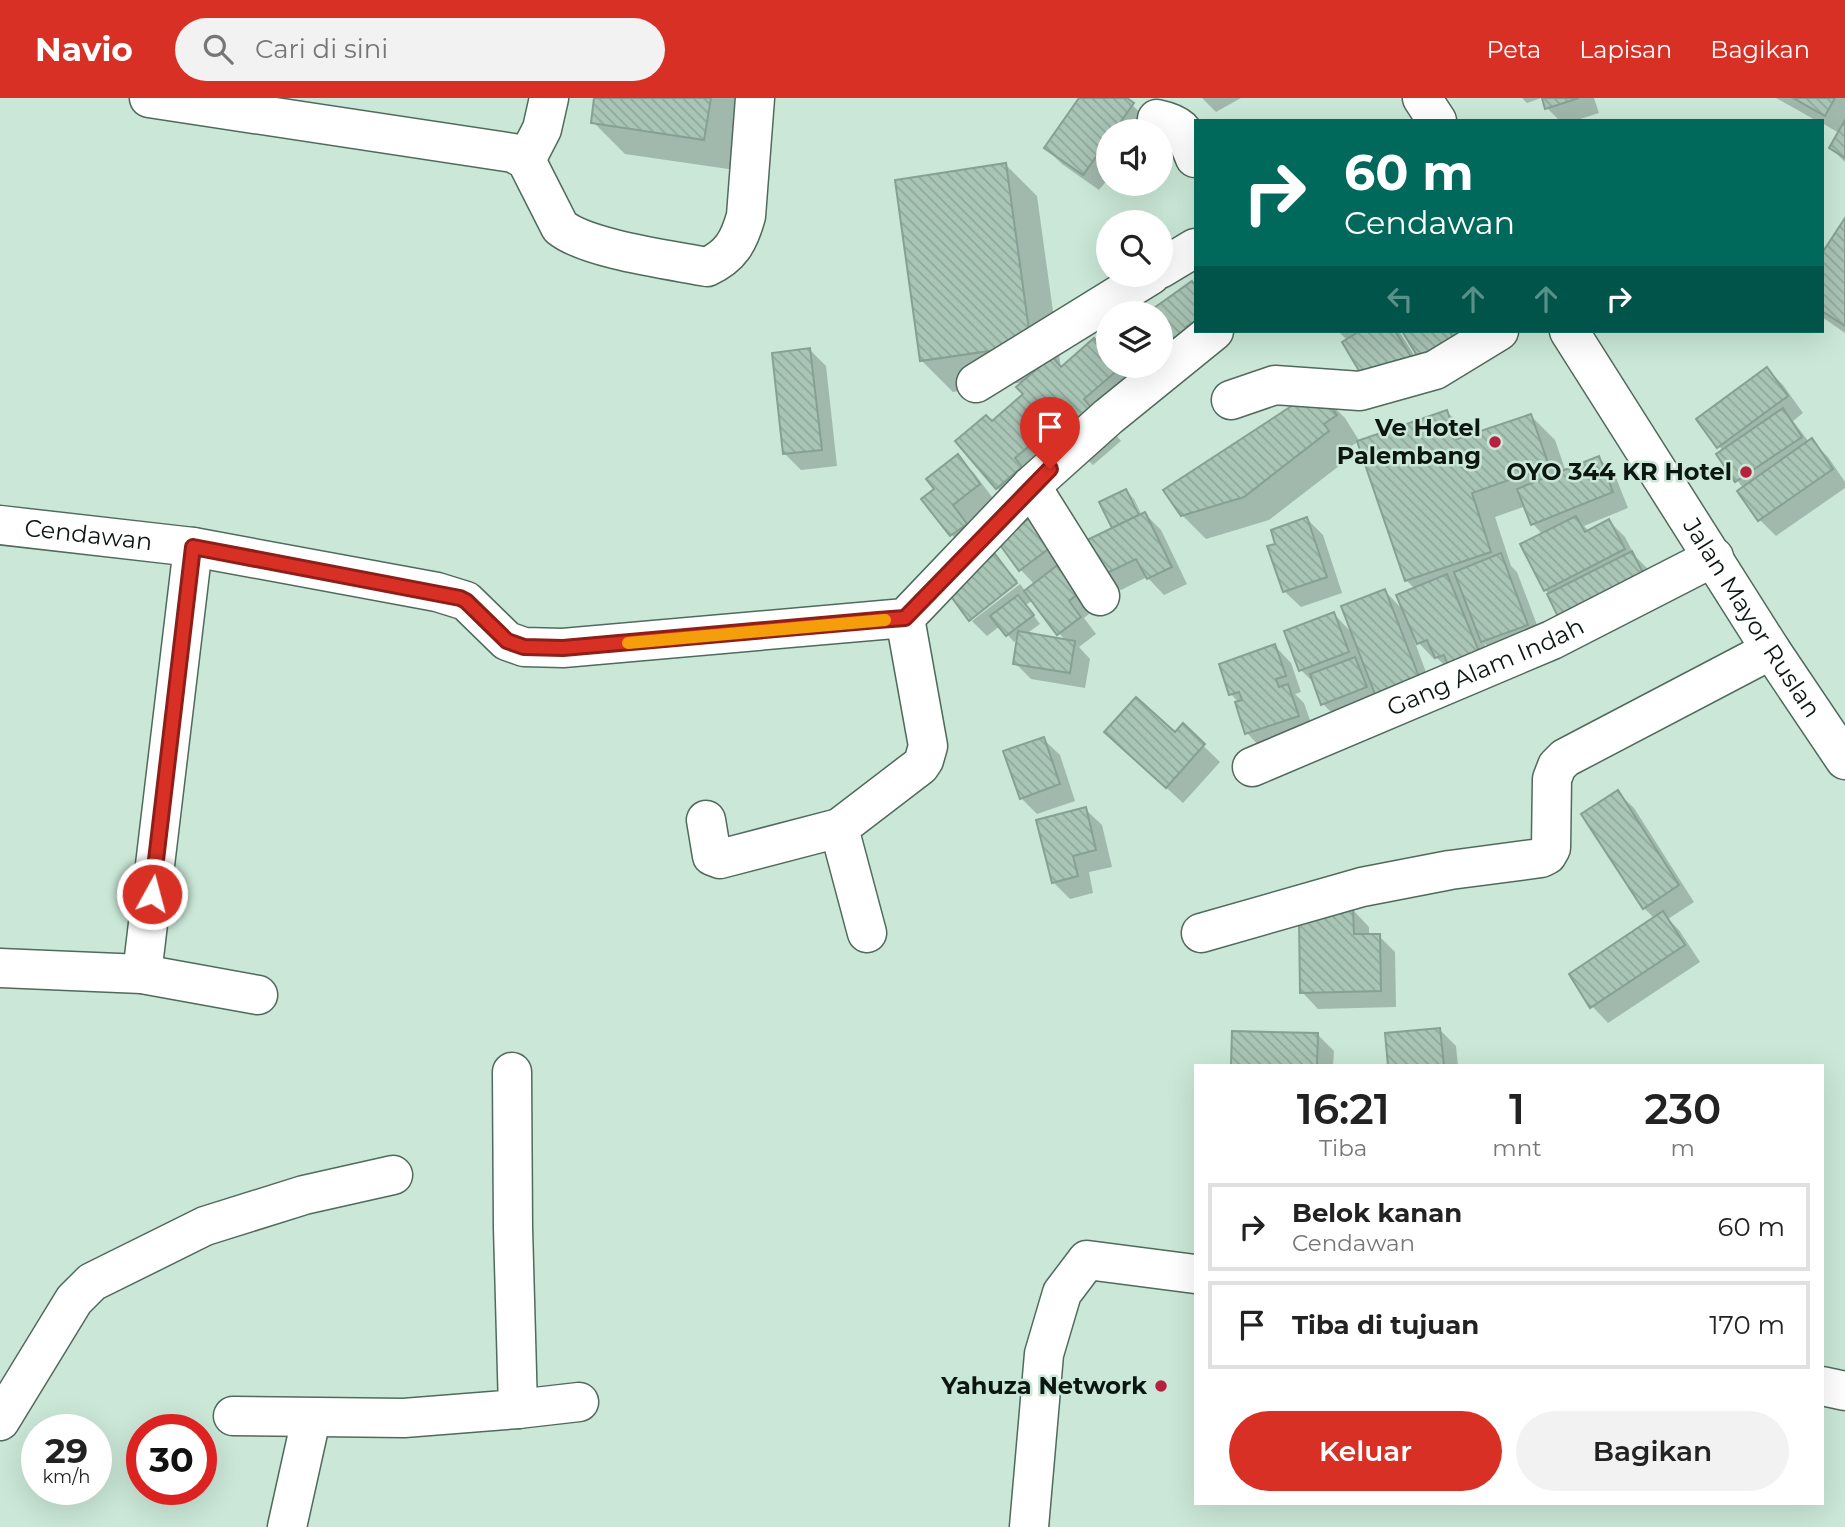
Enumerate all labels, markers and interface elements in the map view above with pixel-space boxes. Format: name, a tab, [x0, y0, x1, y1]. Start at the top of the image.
search box	[175, 18, 665, 81]
text: Navio	[35, 29, 133, 69]
icon: search	[199, 30, 237, 68]
text: Cari di sini	[255, 33, 388, 65]
text: Peta	[1486, 35, 1541, 64]
text: Lapisan	[1579, 35, 1672, 64]
text: Bagikan	[1710, 35, 1810, 64]
map controls	[1096, 119, 1173, 378]
button: sound	[1096, 119, 1173, 196]
text: 60 m	[1344, 143, 1474, 202]
icon: right	[1229, 147, 1320, 238]
text: Cendawan	[1344, 203, 1515, 242]
button: search	[1096, 210, 1173, 287]
icon: left	[1381, 280, 1419, 318]
icon: ahead	[1454, 280, 1492, 318]
icon: ahead	[1527, 280, 1565, 318]
icon: right	[1600, 280, 1638, 318]
button: layers	[1096, 301, 1173, 378]
pin	[1020, 397, 1080, 469]
icon: arrive	[1031, 408, 1069, 446]
place label: Ve Hotel Palembang	[1337, 413, 1481, 470]
marker: Ve Hotel Palembang	[1487, 434, 1503, 450]
place label: OYO 344 KR Hotel	[1506, 457, 1732, 486]
marker: OYO 344 KR Hotel	[1738, 464, 1754, 480]
street label: Jalan Mayor Ruslan	[1677, 511, 1827, 723]
street label: Cendawan	[23, 513, 154, 556]
street label: Gang Alam Indah	[1383, 611, 1589, 722]
position arrow	[115, 857, 189, 931]
text: 16:21	[1297, 1083, 1390, 1135]
text: 1	[1509, 1083, 1525, 1135]
text: 230	[1644, 1083, 1721, 1135]
text: Tiba	[1319, 1134, 1367, 1162]
text: mnt	[1492, 1134, 1542, 1162]
text: m	[1671, 1134, 1695, 1162]
text: Belok kanan	[1292, 1197, 1462, 1229]
icon: right	[1233, 1208, 1271, 1246]
text: 60 m	[1718, 1211, 1785, 1243]
text: Cendawan	[1292, 1229, 1415, 1257]
icon: arrive	[1233, 1306, 1271, 1344]
text: Tiba di tujuan	[1292, 1309, 1479, 1341]
text: 170 m	[1709, 1309, 1785, 1341]
place label: Yahuza Network	[940, 1371, 1147, 1400]
marker: Yahuza Network	[1153, 1378, 1169, 1394]
button: Keluar	[1229, 1411, 1502, 1491]
button: Bagikan	[1516, 1411, 1789, 1491]
speed limit sign: 30	[126, 1414, 217, 1505]
text: 29	[45, 1429, 88, 1472]
text: km/h	[42, 1466, 91, 1488]

